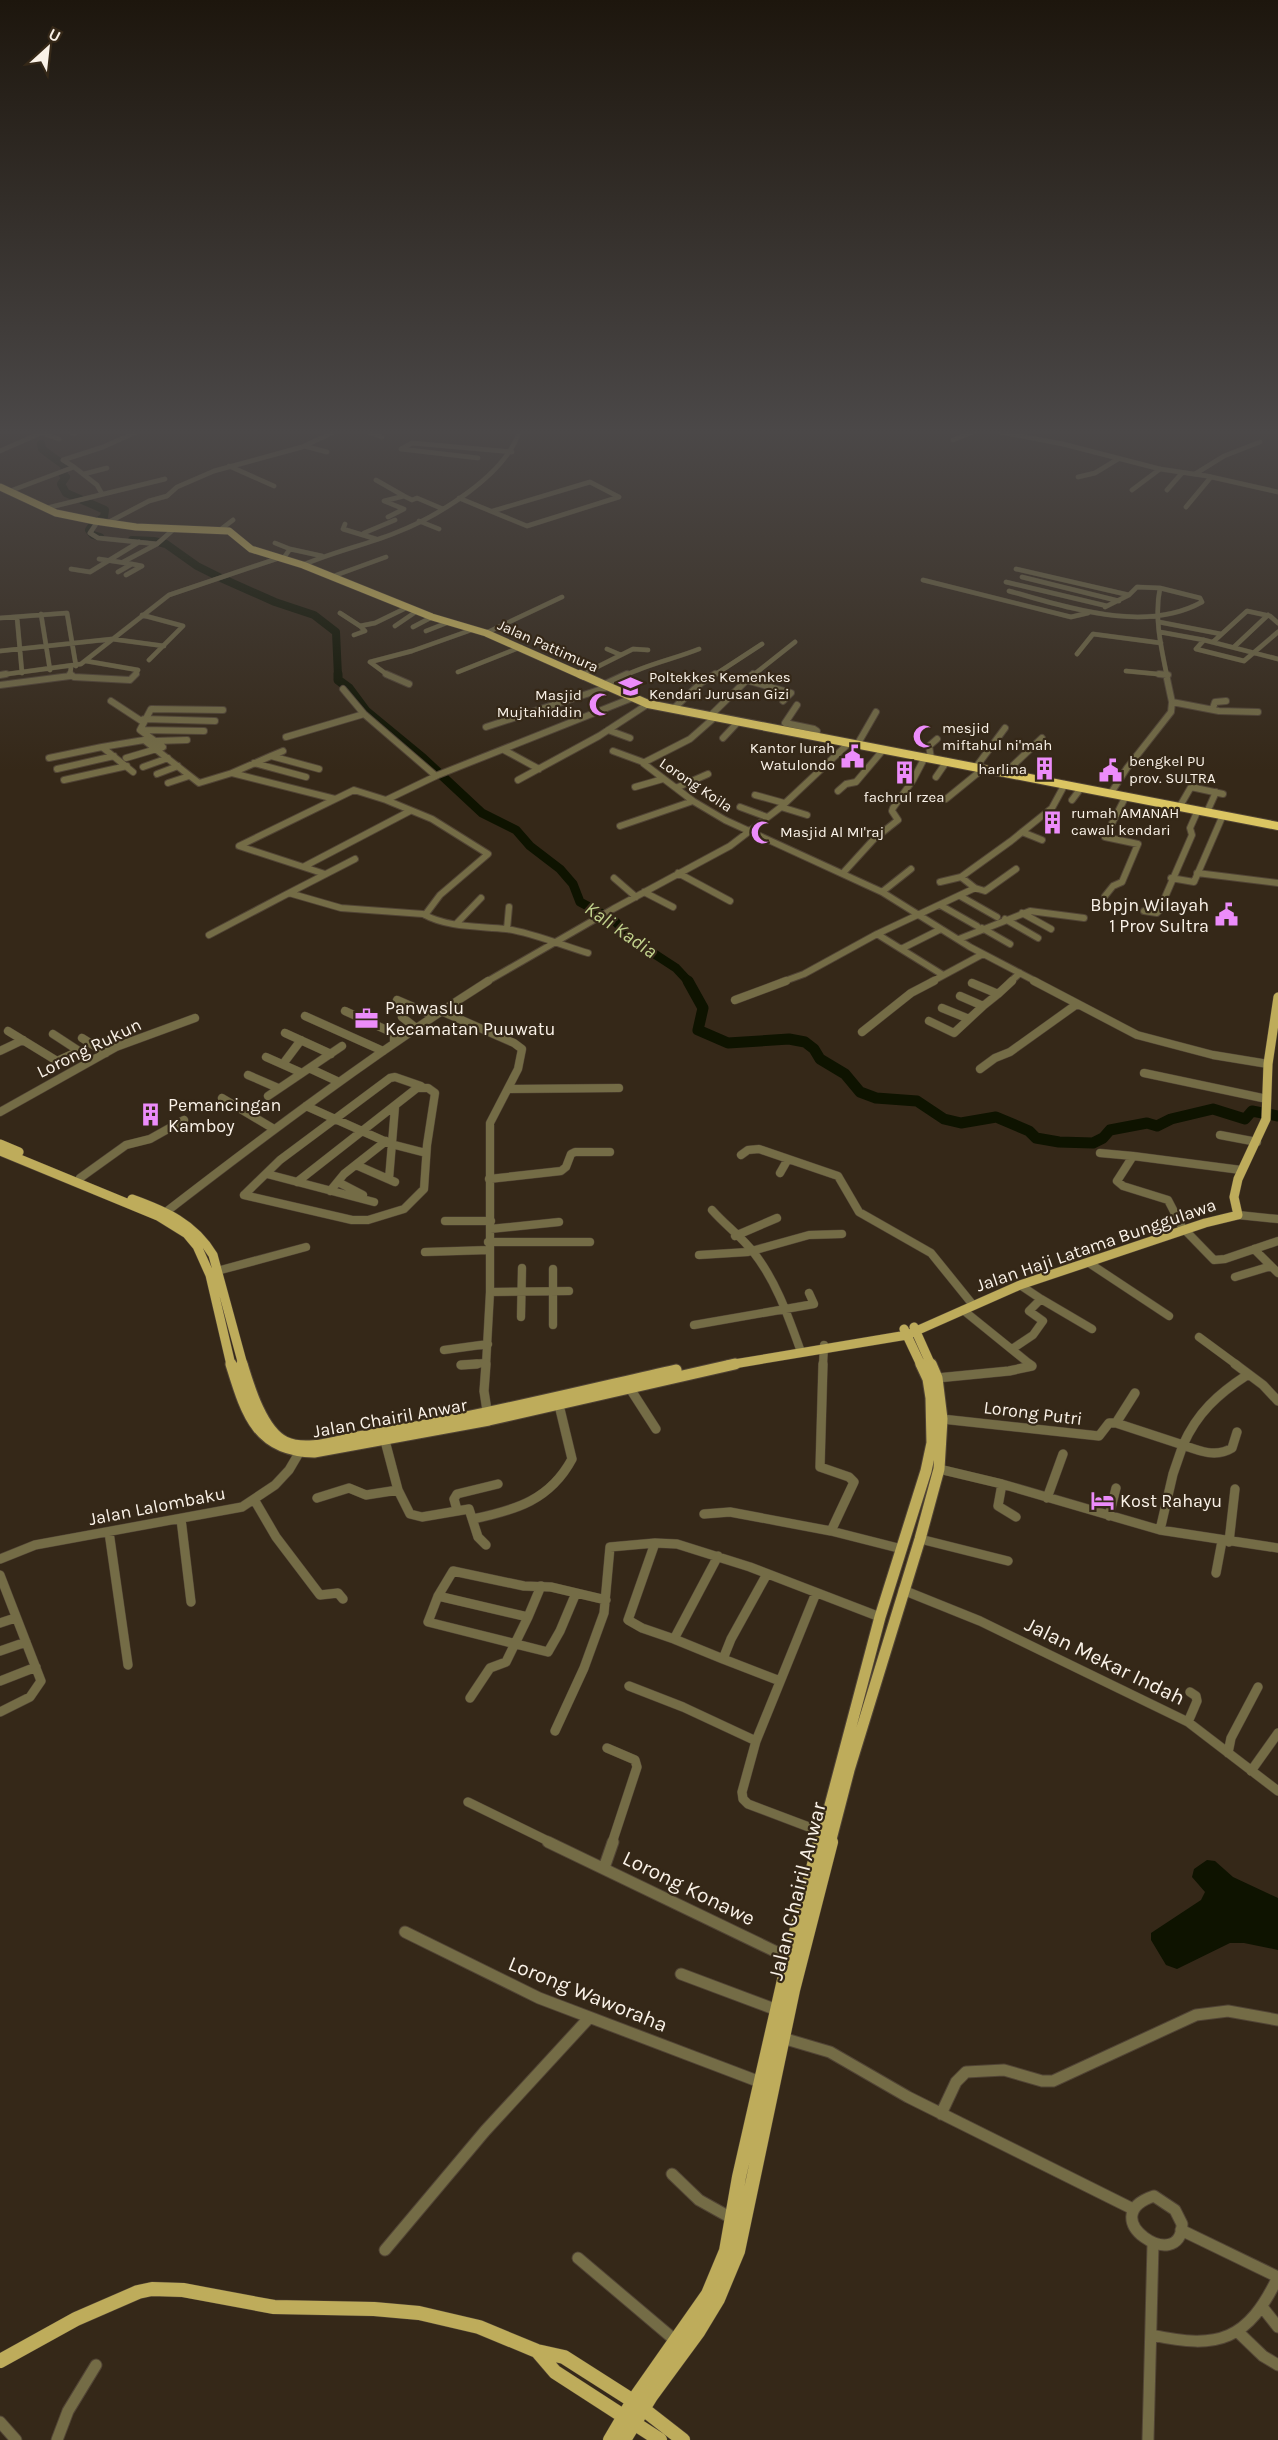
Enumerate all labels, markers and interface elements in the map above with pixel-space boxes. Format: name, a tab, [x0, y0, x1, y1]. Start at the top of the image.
north arrow	[18, 18, 78, 78]
text: U	[45, 24, 64, 46]
street label: Jalan Pattimura	[495, 616, 601, 676]
place label: Poltekkes Kemenkes Kendari Jurusan Gizi	[649, 668, 791, 703]
school or university icon: Poltekkes Kemenkes Kendari Jurusan Gizi	[618, 673, 644, 699]
place label: Masjid Mujtahiddin	[497, 686, 582, 721]
mosque icon: Masjid Mujtahiddin	[587, 691, 613, 717]
place label: mesjid miftahul ni'mah	[942, 719, 1052, 754]
mosque icon: mesjid miftahul ni'mah	[911, 724, 937, 750]
place label: Kantor lurah Watulondo	[750, 739, 835, 774]
public building icon: Kantor lurah Watulondo	[840, 744, 866, 770]
place label: bengkel PU prov. SULTRA	[1129, 752, 1216, 787]
street label: Lorong Koila	[656, 754, 736, 816]
building icon: harlina	[1032, 756, 1058, 782]
public building icon: bengkel PU prov. SULTRA	[1098, 757, 1124, 783]
building icon: fachrul rzea	[891, 760, 917, 786]
place label: harlina	[978, 760, 1027, 778]
place label: fachrul rzea	[864, 788, 944, 806]
place label: rumah AMANAH cawali kendari	[1071, 804, 1179, 839]
building icon: rumah AMANAH cawali kendari	[1040, 809, 1066, 835]
mosque icon: Masjid Al MI'raj	[749, 819, 775, 845]
place label: Masjid Al MI'raj	[780, 823, 884, 841]
place label: Bbpjn Wilayah 1 Prov Sultra	[1090, 894, 1209, 937]
water label: Kali Kadia	[580, 897, 662, 963]
public building icon: Bbpjn Wilayah 1 Prov Sultra	[1214, 902, 1240, 928]
place label: Panwaslu Kecamatan Puuwatu	[385, 997, 555, 1040]
office icon: Panwaslu Kecamatan Puuwatu	[354, 1005, 380, 1031]
street label: Lorong Rukun	[33, 1013, 145, 1083]
place label: Pemancingan Kamboy	[168, 1094, 281, 1137]
building icon: Pemancingan Kamboy	[137, 1102, 163, 1128]
street label: Jalan Haji Latama Bunggulawa	[973, 1193, 1219, 1297]
street label: Jalan Chairil Anwar	[311, 1394, 469, 1442]
street label: Lorong Putri	[982, 1396, 1084, 1430]
street label: Jalan Lalombaku	[87, 1482, 227, 1530]
hotel icon: Kost Rahayu	[1089, 1488, 1115, 1514]
place label: Kost Rahayu	[1120, 1490, 1222, 1512]
street label: Jalan Mekar Indah	[1021, 1612, 1189, 1710]
street label: Jalan Chairil Anwar	[763, 1799, 831, 1982]
street label: Lorong Konawe	[619, 1846, 759, 1930]
street label: Lorong Waworaha	[505, 1951, 671, 2037]

